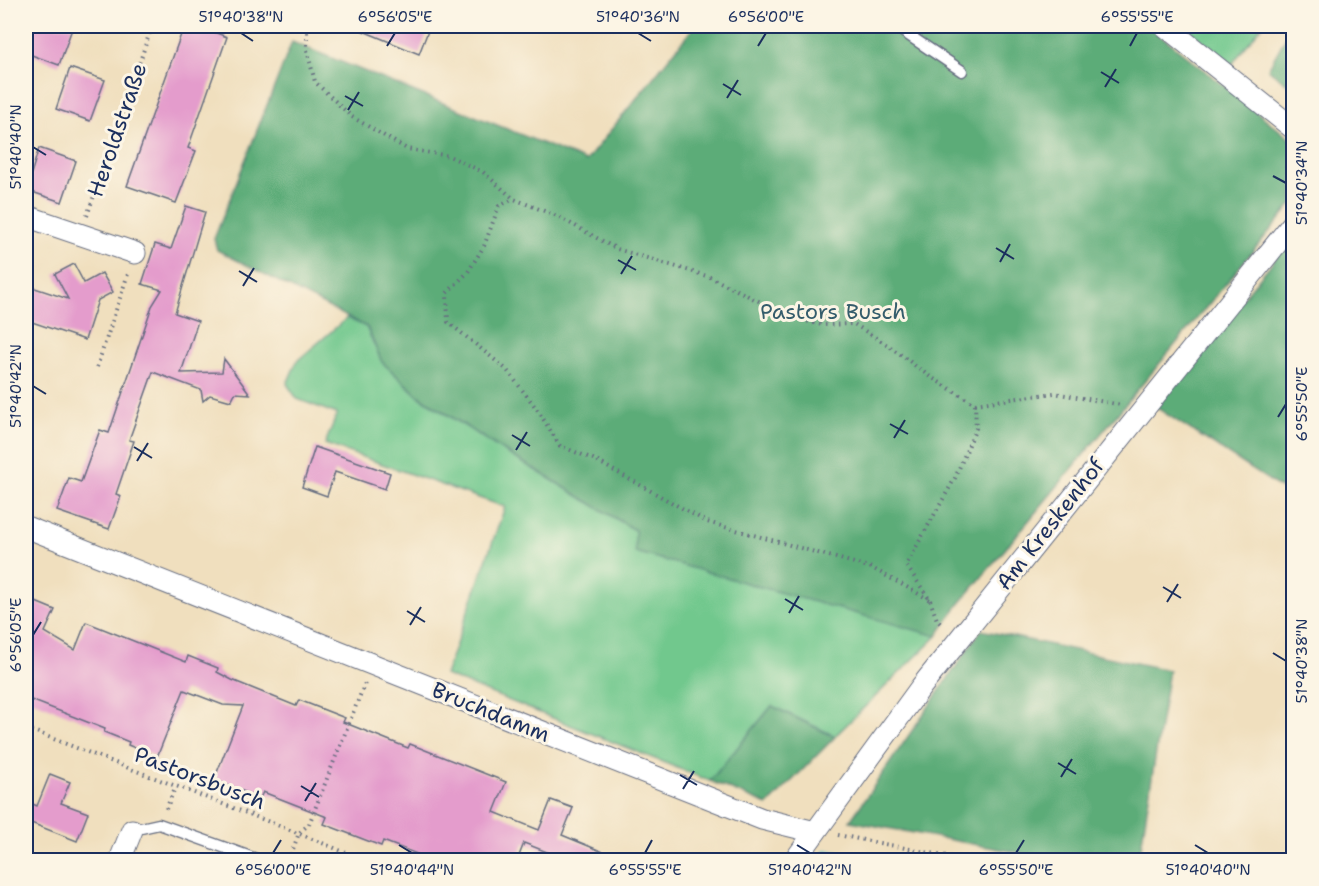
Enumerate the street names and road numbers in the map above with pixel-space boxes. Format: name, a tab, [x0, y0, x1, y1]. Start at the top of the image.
street label: Heroldstraße	[81, 59, 153, 201]
street label: Am Kreskenhof	[989, 451, 1111, 596]
street label: Bruchdamm	[428, 675, 554, 749]
street label: Pastorsbusch	[130, 740, 270, 816]

